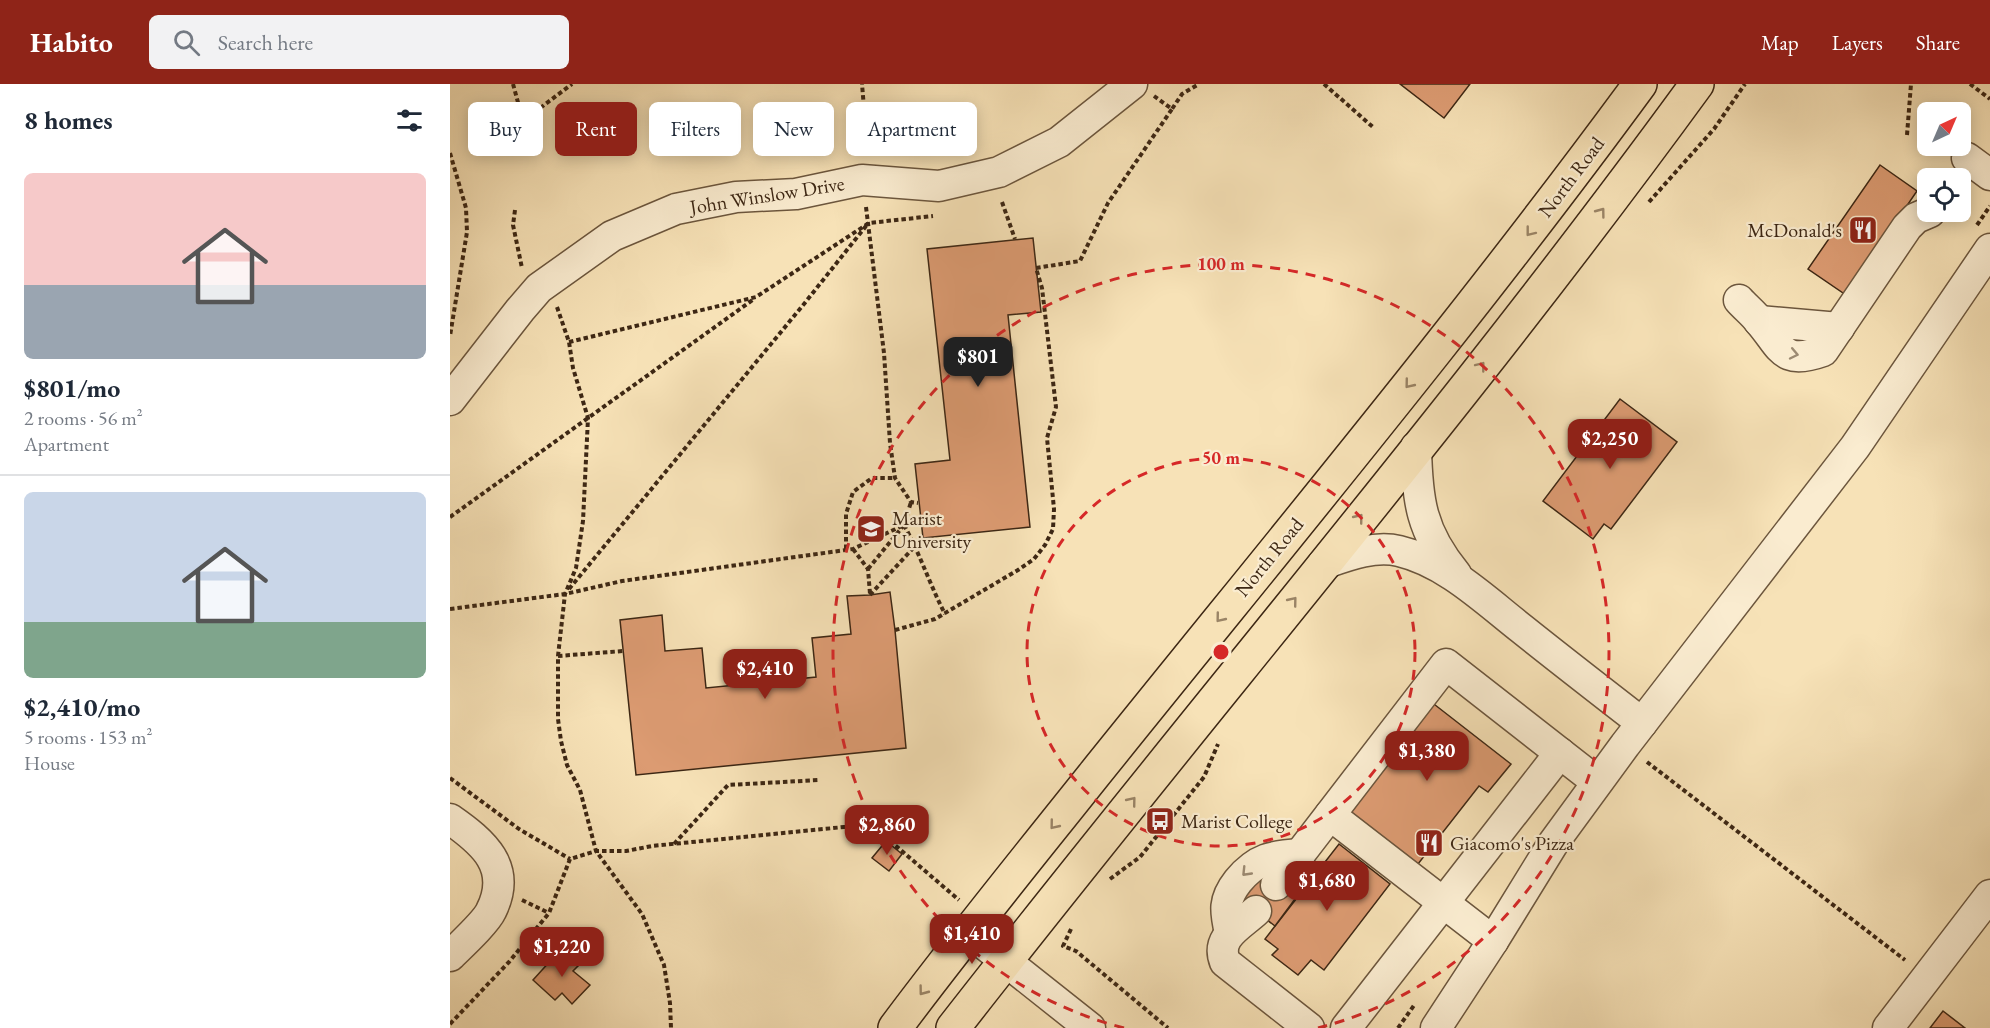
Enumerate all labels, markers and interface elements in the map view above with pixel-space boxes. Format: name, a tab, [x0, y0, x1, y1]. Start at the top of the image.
search box	[149, 15, 569, 69]
text: Habito	[30, 24, 113, 60]
icon: search	[170, 26, 203, 59]
text: Search here	[218, 28, 313, 57]
text: Map	[1761, 29, 1799, 56]
text: Layers	[1832, 29, 1883, 56]
text: Share	[1916, 29, 1960, 56]
chip: Buy	[468, 102, 543, 156]
chip: Rent	[555, 102, 637, 156]
chip: Filters	[649, 102, 741, 156]
chip: New	[753, 102, 834, 156]
chip: Apartment	[846, 102, 977, 156]
north arrow	[1917, 102, 1971, 156]
map controls	[1917, 102, 1971, 222]
text: 8 homes	[24, 103, 113, 137]
icon: filters	[393, 104, 426, 137]
street label: North Road	[1532, 131, 1610, 223]
button: locate	[1917, 168, 1971, 222]
street label: John Winslow Drive	[686, 170, 846, 220]
one-way arrow	[1594, 208, 1605, 219]
icon: home	[171, 212, 279, 320]
restaurant icon: McDonald's	[1847, 214, 1879, 246]
place label: McDonald's	[1747, 217, 1842, 243]
one-way arrow	[1526, 225, 1537, 236]
text: 100 m	[1197, 252, 1245, 275]
pin: $801	[942, 337, 1014, 388]
text: $801	[958, 343, 998, 369]
one-way arrow	[1789, 347, 1799, 360]
one-way arrow	[1474, 362, 1485, 373]
text: $801/mo	[24, 371, 120, 405]
one-way arrow	[1405, 378, 1416, 389]
text: 2 rooms · 56 m²	[24, 405, 143, 431]
pin: $2,250	[1561, 419, 1659, 470]
text: $2,250	[1582, 425, 1638, 451]
text: Apartment	[24, 431, 109, 457]
text: 50 m	[1202, 446, 1240, 469]
place label: Marist University	[892, 505, 972, 554]
street label: North Road	[1229, 511, 1310, 602]
school or university icon: Marist University	[855, 513, 887, 545]
one-way arrow	[1352, 514, 1363, 525]
icon: home	[171, 531, 279, 639]
one-way arrow	[1286, 596, 1297, 607]
one-way arrow	[1217, 611, 1228, 622]
centre of rings	[1211, 642, 1231, 662]
pin: $2,410	[716, 649, 814, 700]
text: $2,410	[737, 655, 793, 681]
text: $2,410/mo	[24, 690, 140, 724]
text: 5 rooms · 153 m²	[24, 724, 152, 750]
pin: $1,380	[1378, 731, 1476, 782]
text: $1,380	[1399, 737, 1455, 763]
text: House	[24, 750, 75, 776]
one-way arrow	[1124, 797, 1135, 808]
pin: $2,860	[838, 805, 936, 856]
bus stop icon: Marist College	[1144, 805, 1176, 837]
place label: Marist College	[1181, 808, 1293, 834]
text: $2,860	[859, 811, 915, 837]
one-way arrow	[1050, 819, 1061, 830]
restaurant icon: Giacomo's Pizza	[1413, 827, 1445, 859]
place label: Giacomo's Pizza	[1450, 830, 1574, 856]
pin: $1,680	[1278, 861, 1376, 912]
one-way arrow	[1243, 865, 1254, 876]
text: $1,680	[1299, 867, 1355, 893]
pin: $1,410	[923, 914, 1021, 965]
text: $1,410	[944, 920, 1000, 946]
pin: $1,220	[513, 927, 611, 978]
text: $1,220	[534, 933, 590, 959]
one-way arrow	[919, 984, 930, 995]

